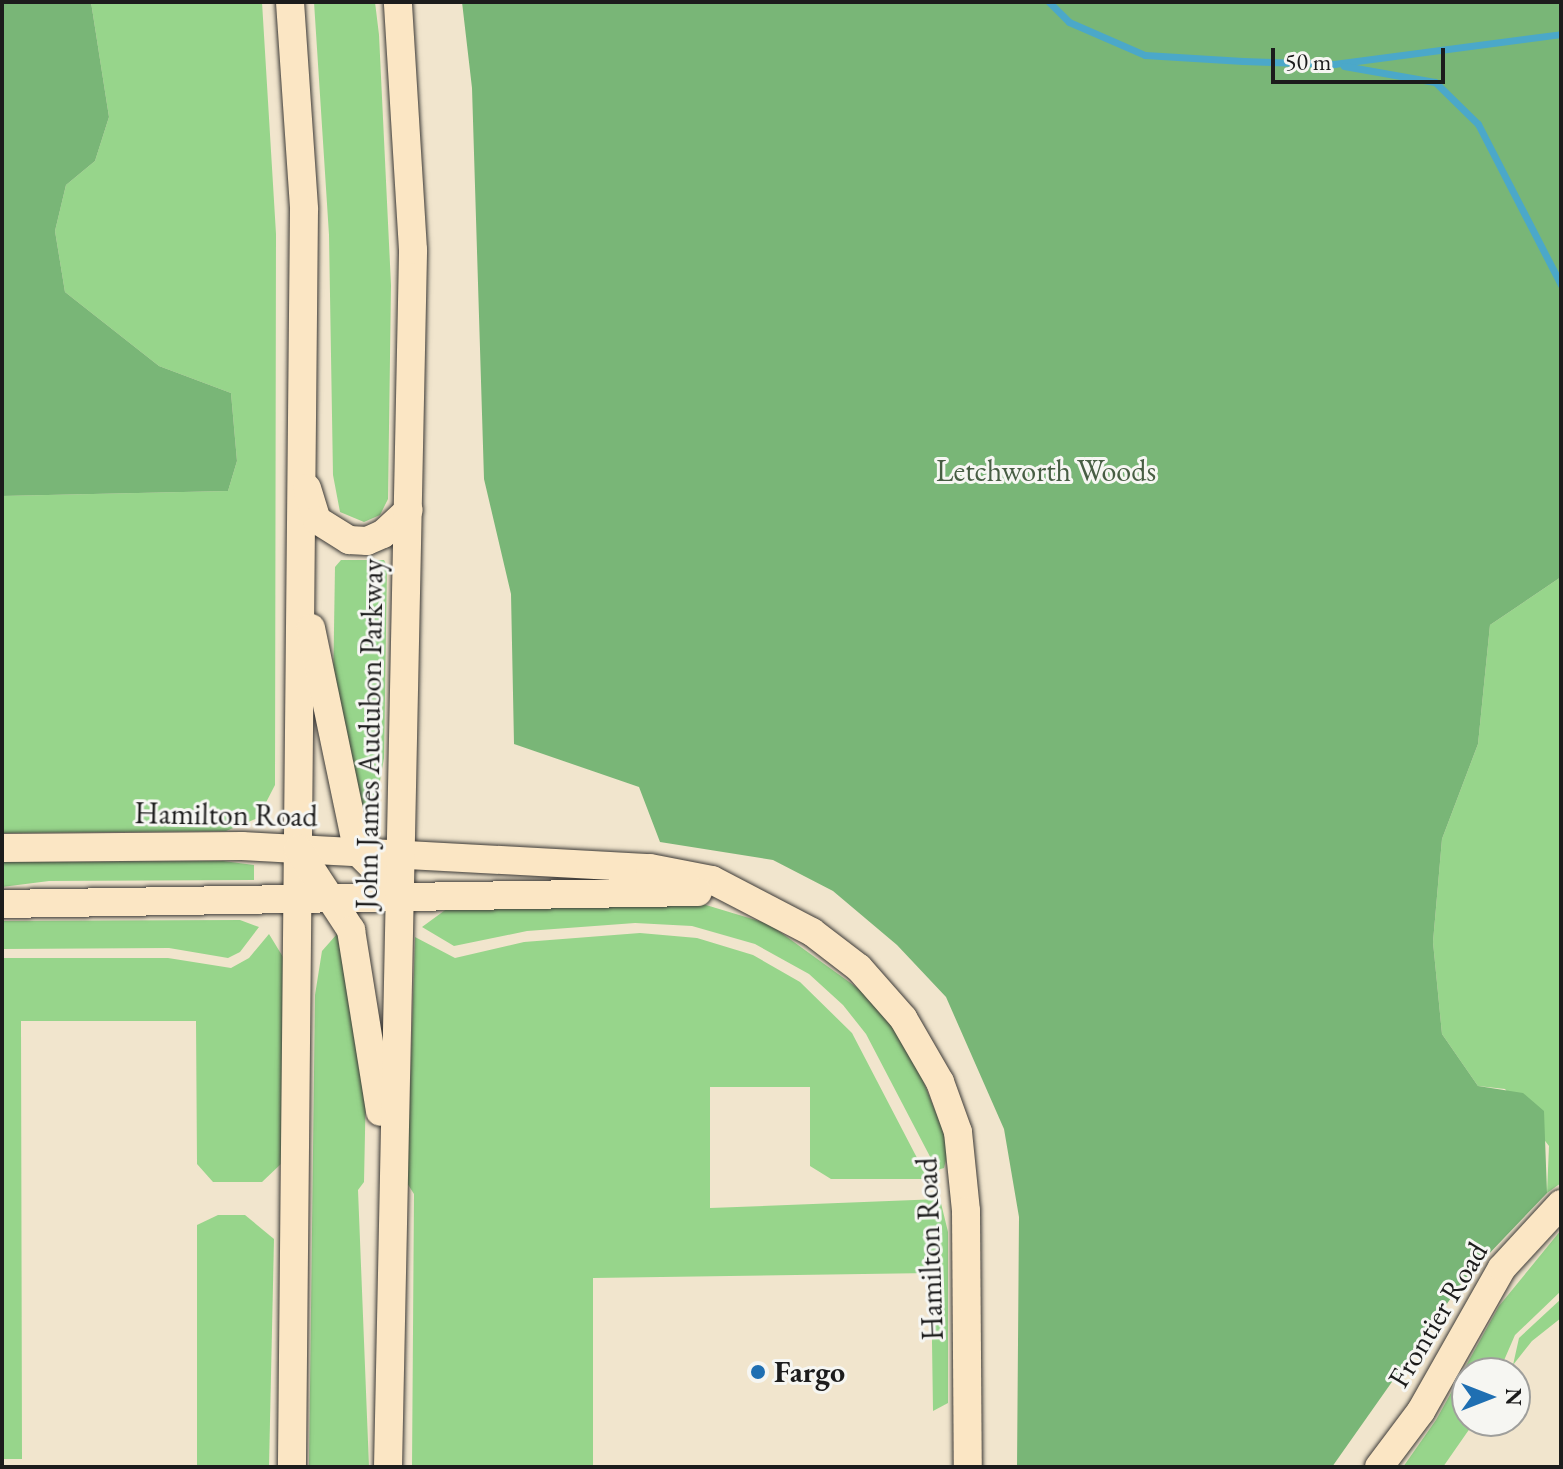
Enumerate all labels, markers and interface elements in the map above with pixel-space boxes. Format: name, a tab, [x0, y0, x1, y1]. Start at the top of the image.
scale bar	[1275, 32, 1449, 82]
text: 50 m	[1285, 46, 1332, 77]
park label: Letchworth Woods	[936, 453, 1156, 489]
street label: John James Audubon Parkway	[349, 558, 391, 910]
street label: Hamilton Road	[134, 795, 318, 835]
street label: Hamilton Road	[909, 1157, 951, 1341]
street label: Frontier Road	[1381, 1236, 1495, 1394]
place label: Fargo	[774, 1354, 845, 1390]
north arrow	[1451, 1357, 1531, 1437]
marker: Fargo	[749, 1363, 767, 1381]
text: N	[1499, 1388, 1528, 1406]

